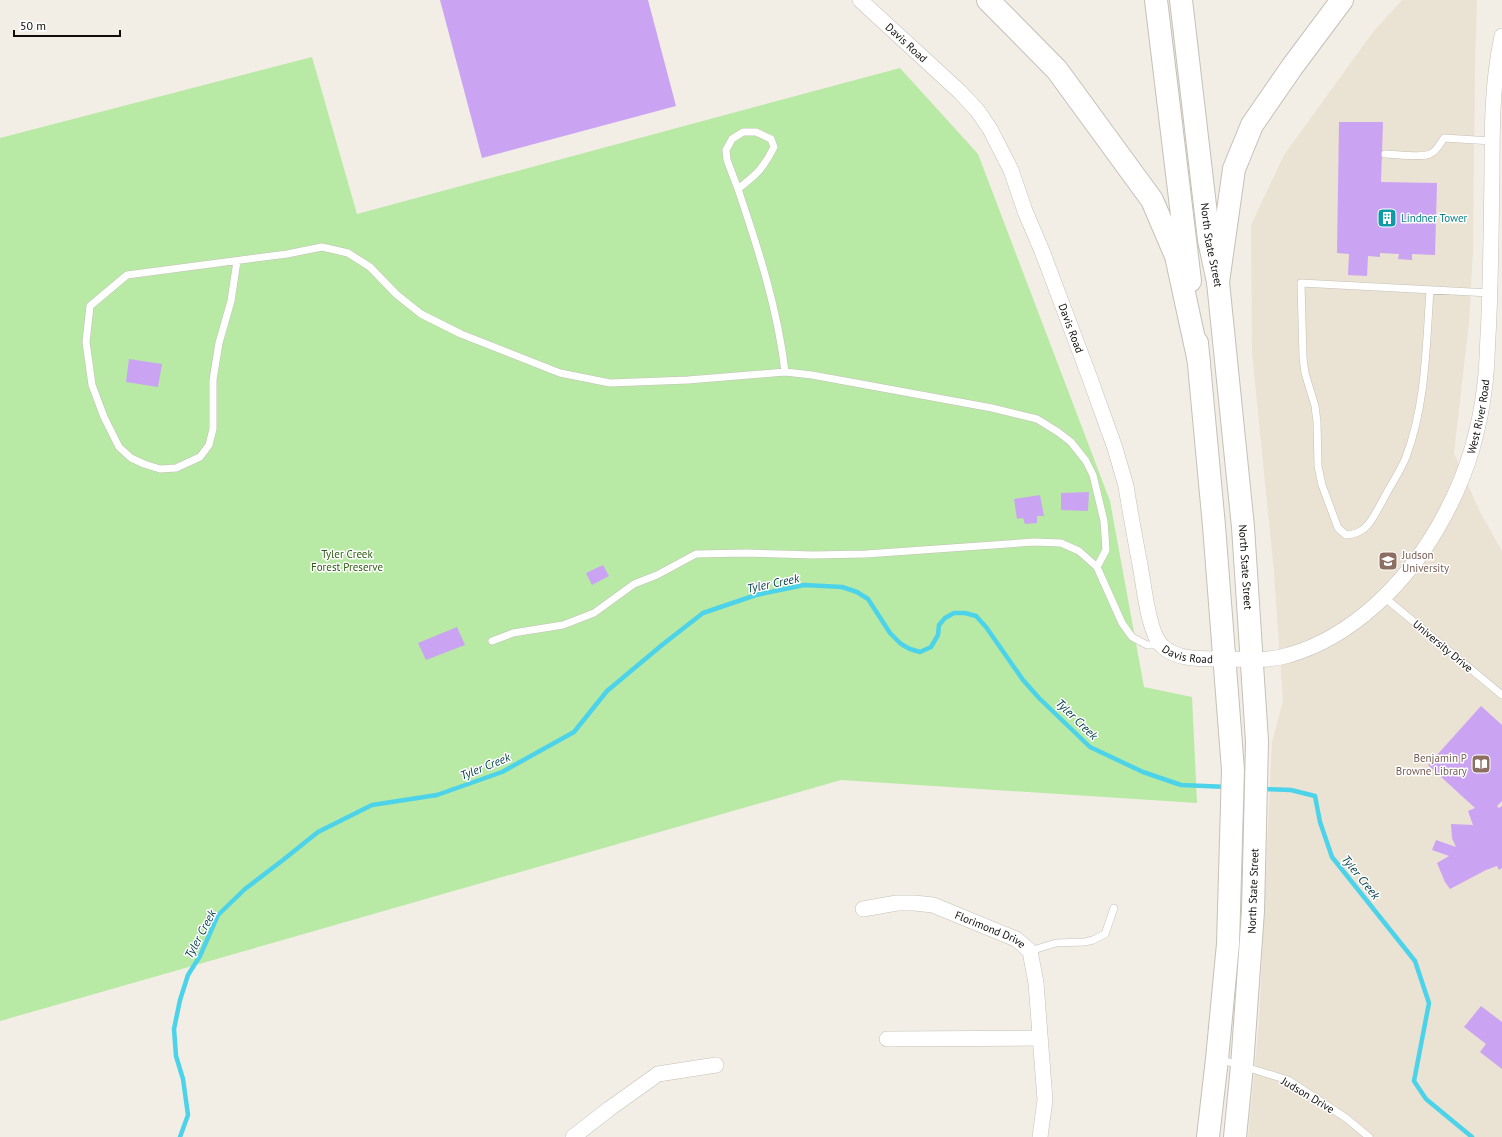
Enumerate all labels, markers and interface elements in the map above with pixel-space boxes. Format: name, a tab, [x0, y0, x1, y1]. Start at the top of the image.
scale bar	[14, 12, 120, 38]
text: 50 m	[20, 18, 46, 33]
street label: Davis Road	[883, 20, 930, 65]
street label: North State Street	[1198, 202, 1226, 288]
building icon: Lindner Tower	[1376, 207, 1398, 229]
place label: Lindner Tower	[1401, 211, 1468, 225]
street label: Davis Road	[1055, 301, 1087, 355]
street label: West River Road	[1464, 378, 1493, 456]
street label: North State Street	[1236, 524, 1255, 610]
park label: Tyler Creek Forest Preserve	[311, 547, 383, 574]
place label: Judson University	[1401, 548, 1450, 575]
school or university icon: Judson University	[1377, 550, 1399, 572]
water label: Tyler Creek	[746, 570, 801, 596]
street label: University Drive	[1410, 617, 1476, 675]
street label: Davis Road	[1159, 642, 1213, 666]
water label: Tyler Creek	[1053, 695, 1102, 743]
water label: Tyler Creek	[458, 749, 513, 783]
place label: Benjamin P Browne Library	[1396, 751, 1468, 778]
library icon: Benjamin P Browne Library	[1470, 753, 1492, 775]
street label: North State Street	[1245, 848, 1261, 934]
water label: Tyler Creek	[1339, 852, 1384, 903]
water label: Tyler Creek	[181, 907, 219, 961]
street label: Florimond Drive	[953, 908, 1029, 952]
street label: Judson Drive	[1278, 1073, 1337, 1116]

